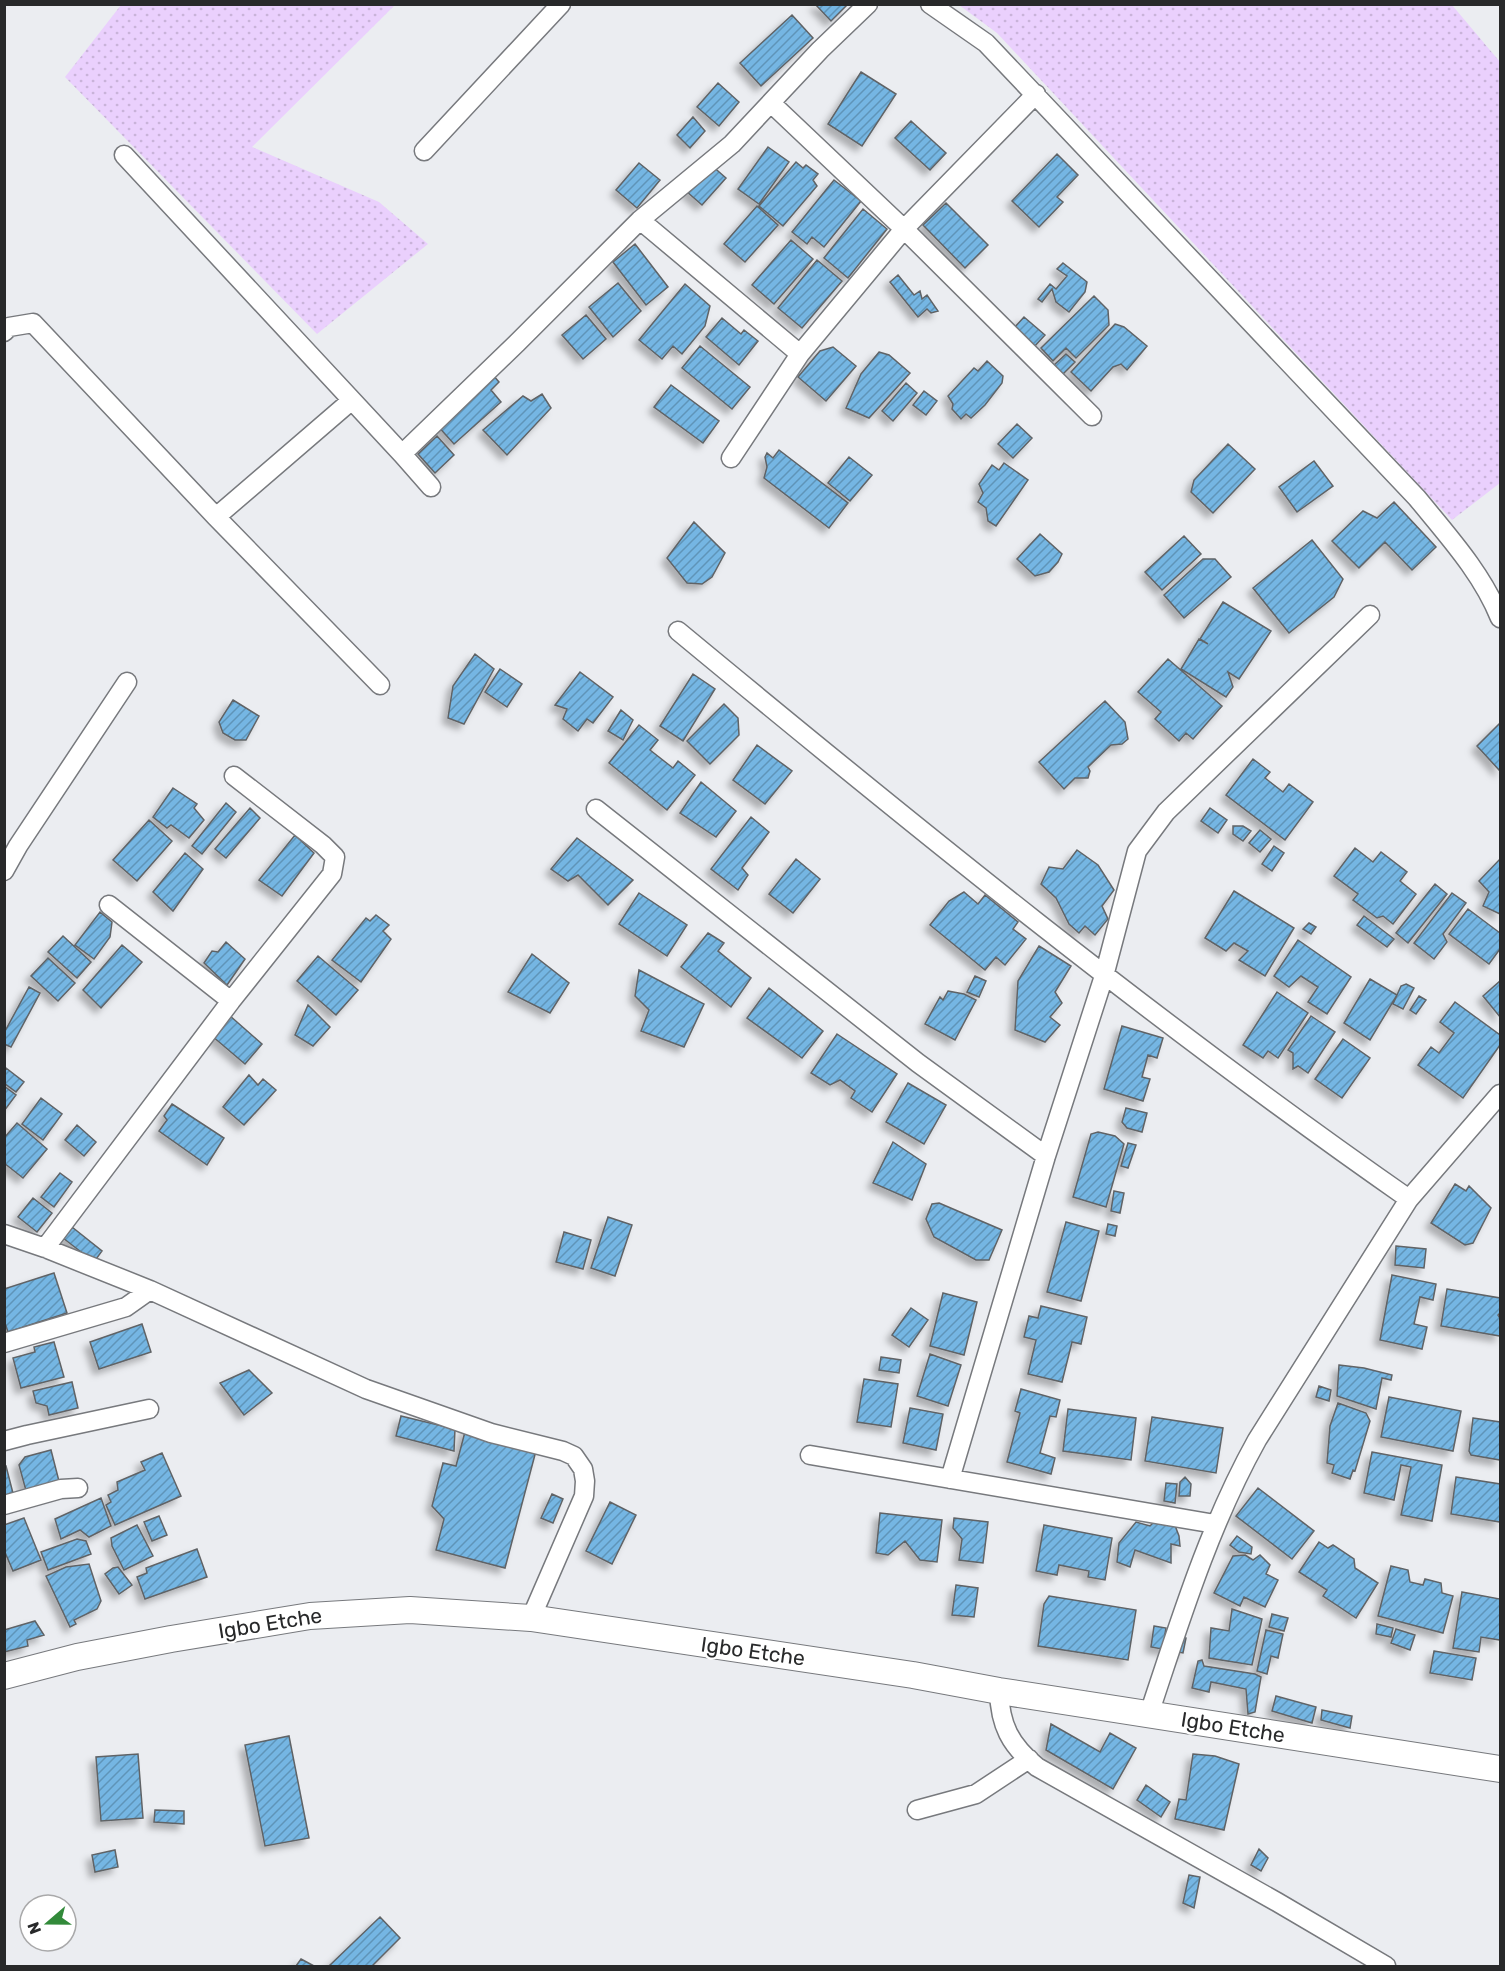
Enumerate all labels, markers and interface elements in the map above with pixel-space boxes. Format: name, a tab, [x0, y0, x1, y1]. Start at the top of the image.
street label: Igbo Etche	[216, 1602, 324, 1644]
street label: Igbo Etche	[699, 1631, 807, 1671]
street label: Igbo Etche	[1179, 1706, 1287, 1748]
north arrow	[18, 1893, 78, 1953]
text: N	[23, 1919, 45, 1937]

